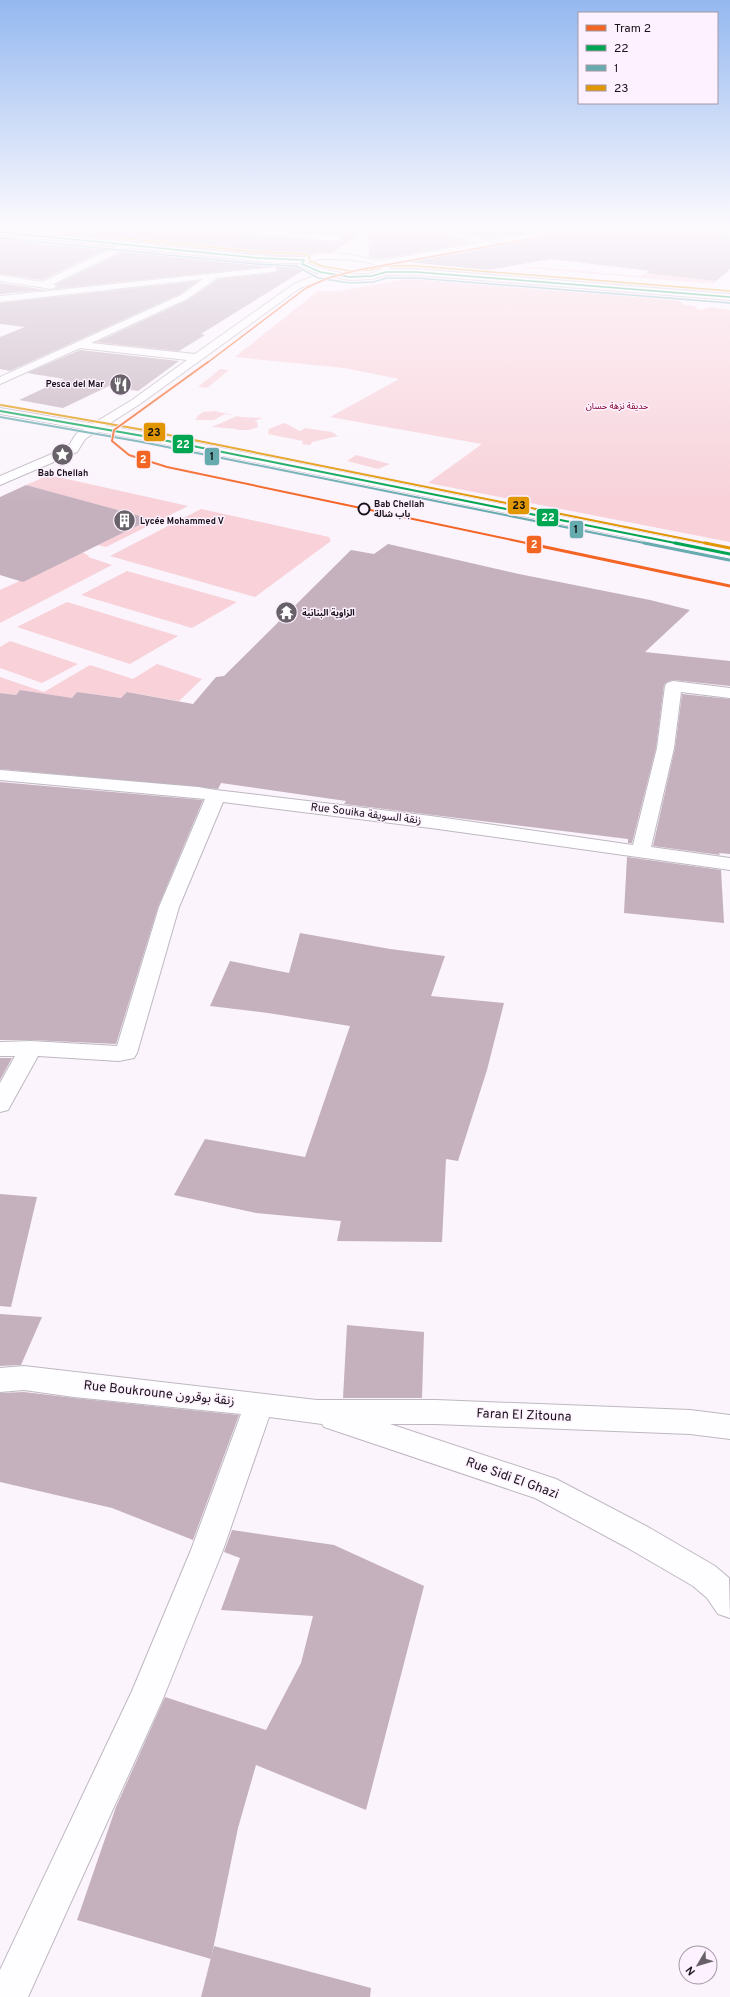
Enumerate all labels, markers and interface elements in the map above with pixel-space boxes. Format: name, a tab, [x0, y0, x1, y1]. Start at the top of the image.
legend	[578, 12, 718, 104]
text: Tram 2	[614, 21, 651, 37]
text: 22	[614, 41, 629, 57]
text: 1	[614, 61, 618, 77]
text: 23	[614, 81, 629, 97]
restaurant icon: Pesca del Mar	[107, 371, 133, 397]
place label: Pesca del Mar	[46, 379, 104, 390]
park label: حديقة نزهة حسان	[586, 401, 648, 412]
line badge: 23	[143, 422, 166, 442]
text: 23	[147, 426, 161, 440]
line badge: 22	[172, 434, 194, 454]
text: 22	[176, 438, 190, 452]
place icon: Bab Chellah	[50, 441, 76, 467]
line badge: 1	[204, 447, 220, 466]
line badge: 2	[136, 450, 151, 469]
text: 1	[210, 450, 214, 464]
text: 2	[140, 453, 146, 467]
place label: Bab Chellah	[38, 468, 88, 479]
line badge: 23	[507, 496, 530, 515]
place label: Bab Chellah باب شالة	[374, 499, 424, 520]
text: 23	[512, 499, 526, 513]
marker: Bab Chellah باب شالة	[357, 502, 371, 516]
building icon: Lycée Mohammed V	[112, 508, 138, 534]
line badge: 22	[536, 508, 559, 527]
text: 22	[541, 511, 555, 525]
place label: Lycée Mohammed V	[140, 516, 224, 527]
line badge: 1	[569, 520, 584, 539]
text: 1	[574, 523, 578, 537]
line badge: 2	[526, 535, 542, 554]
text: 2	[531, 538, 537, 552]
temple icon: الزاوية البنانية	[274, 600, 300, 626]
place label: الزاوية البنانية	[302, 607, 355, 619]
street label: Rue Souika زنقة السويقة	[310, 800, 422, 828]
street label: Rue Boukroune زنقة بوقرون	[83, 1378, 235, 1410]
street label: Faran El Zitouna	[476, 1406, 572, 1426]
street label: Rue Sidi El Ghazi	[463, 1455, 561, 1503]
north arrow	[678, 1945, 718, 1985]
text: N	[683, 1963, 699, 1978]

